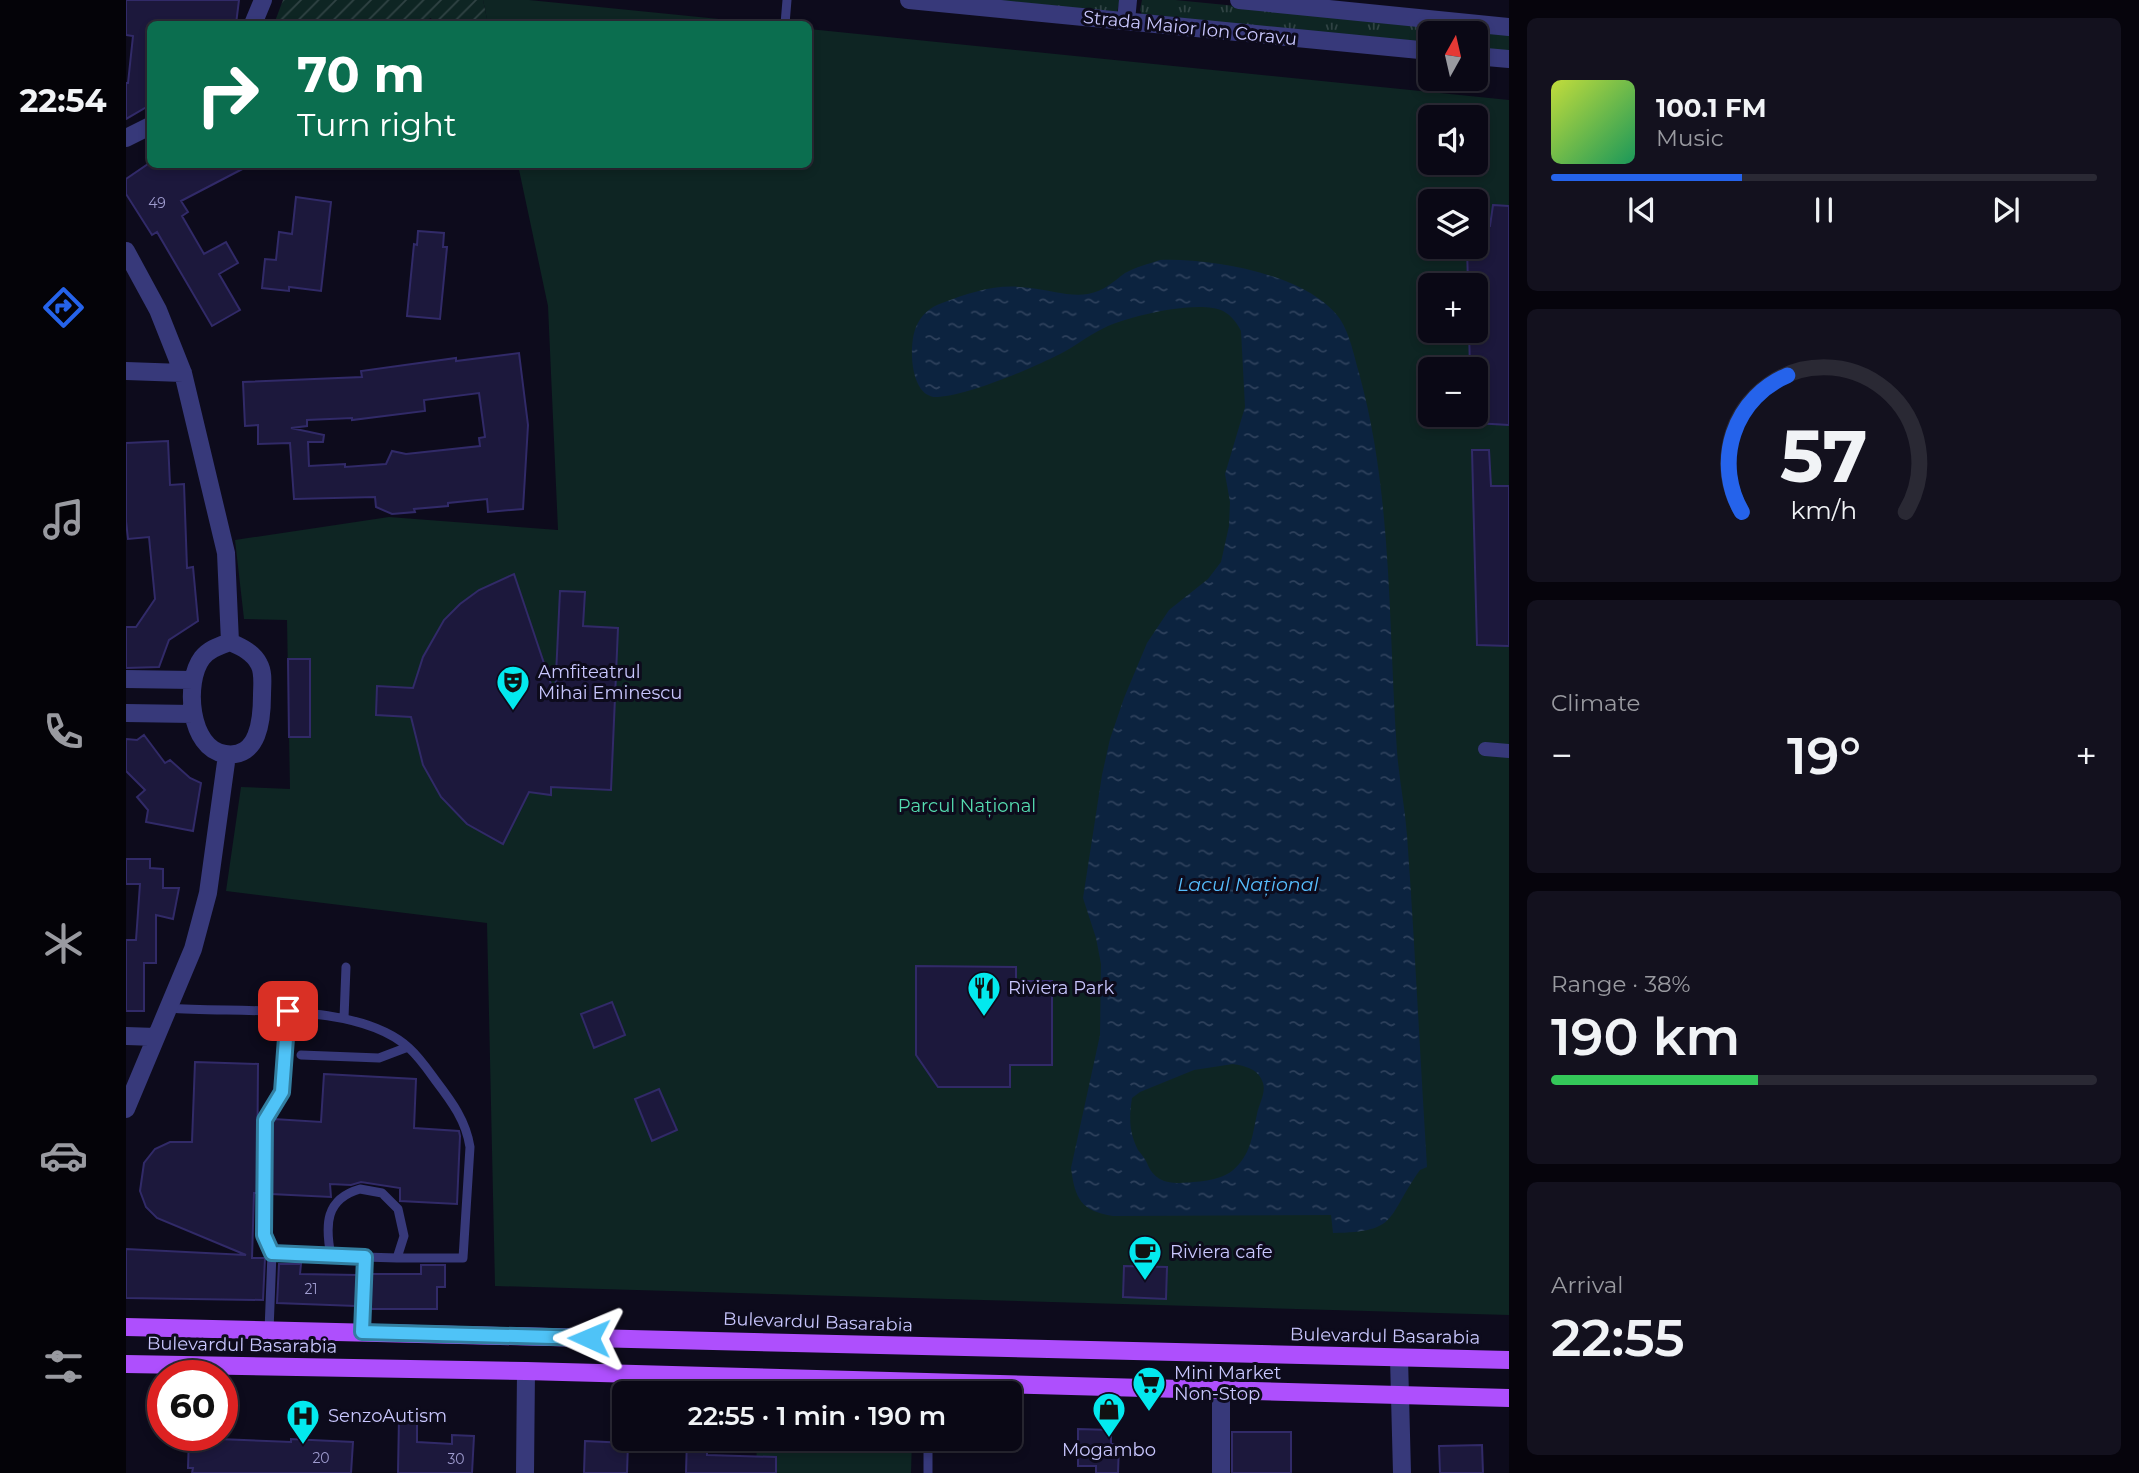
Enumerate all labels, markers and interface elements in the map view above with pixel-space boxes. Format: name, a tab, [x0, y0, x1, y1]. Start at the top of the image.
street label: Strada Maior Ion Coravu	[1082, 6, 1298, 50]
north arrow	[1418, 21, 1488, 91]
map controls	[1418, 21, 1488, 427]
text: 70 m	[297, 45, 425, 104]
icon: right	[182, 49, 273, 140]
text: 22:54	[19, 81, 107, 120]
text: 100.1 FM	[1656, 92, 1767, 124]
text: Turn right	[297, 105, 457, 144]
button: sound	[1418, 105, 1488, 175]
text: Music	[1656, 124, 1724, 152]
button: layers	[1418, 189, 1488, 259]
icon: previous	[1623, 191, 1661, 229]
icon: pause	[1805, 191, 1843, 229]
icon: next	[1987, 191, 2025, 229]
house number: 49	[148, 194, 166, 212]
button: +	[1418, 273, 1488, 343]
icon: directions	[39, 283, 88, 332]
button: −	[1418, 357, 1488, 427]
text: 57	[1780, 412, 1868, 500]
text: km/h	[1791, 494, 1857, 524]
icon: music	[39, 495, 88, 544]
place label: Amfiteatrul Mihai Eminescu	[538, 661, 682, 704]
theatre icon: Amfiteatrul Mihai Eminescu	[494, 663, 532, 712]
text: Climate	[1551, 689, 1640, 717]
icon: phone	[39, 707, 88, 756]
text: 19°	[1787, 724, 1861, 787]
text: −	[1551, 732, 1573, 779]
text: +	[2075, 732, 2097, 779]
park label: Parcul Național	[898, 795, 1036, 818]
water label: Lacul Național	[1177, 873, 1320, 897]
icon: climate	[39, 919, 88, 968]
restaurant icon: Riviera Park	[965, 969, 1003, 1018]
text: Range · 38%	[1551, 970, 1691, 998]
place label: Riviera Park	[1008, 977, 1115, 999]
pin	[258, 981, 318, 1041]
icon: arrive	[269, 992, 307, 1030]
text: 190 km	[1551, 1005, 1740, 1068]
icon: car	[39, 1131, 88, 1180]
cafe icon: Riviera cafe	[1126, 1233, 1164, 1282]
place label: Riviera cafe	[1170, 1241, 1273, 1263]
text: Arrival	[1551, 1271, 1624, 1299]
house number: 21	[304, 1280, 318, 1298]
position arrow	[552, 1301, 626, 1375]
text: 22:55	[1551, 1306, 1685, 1369]
street label: Bulevardul Basarabia	[722, 1308, 914, 1336]
street label: Bulevardul Basarabia	[1290, 1323, 1480, 1349]
street label: Bulevardul Basarabia	[147, 1332, 337, 1358]
icon: filters	[39, 1342, 88, 1391]
speed limit sign: 60	[147, 1360, 238, 1451]
place label: Mini Market Non-Stop	[1174, 1362, 1281, 1405]
supermarket icon: Mini Market Non-Stop	[1130, 1364, 1168, 1413]
shop icon: Mogambo	[1090, 1390, 1128, 1439]
hospital icon: SenzoAutism	[284, 1397, 322, 1446]
text: 22:55 · 1 min · 190 m	[688, 1400, 946, 1432]
place label: SenzoAutism	[328, 1405, 447, 1427]
place label: Mogambo	[1062, 1439, 1156, 1461]
house number: 20	[312, 1449, 330, 1467]
house number: 30	[447, 1450, 465, 1468]

